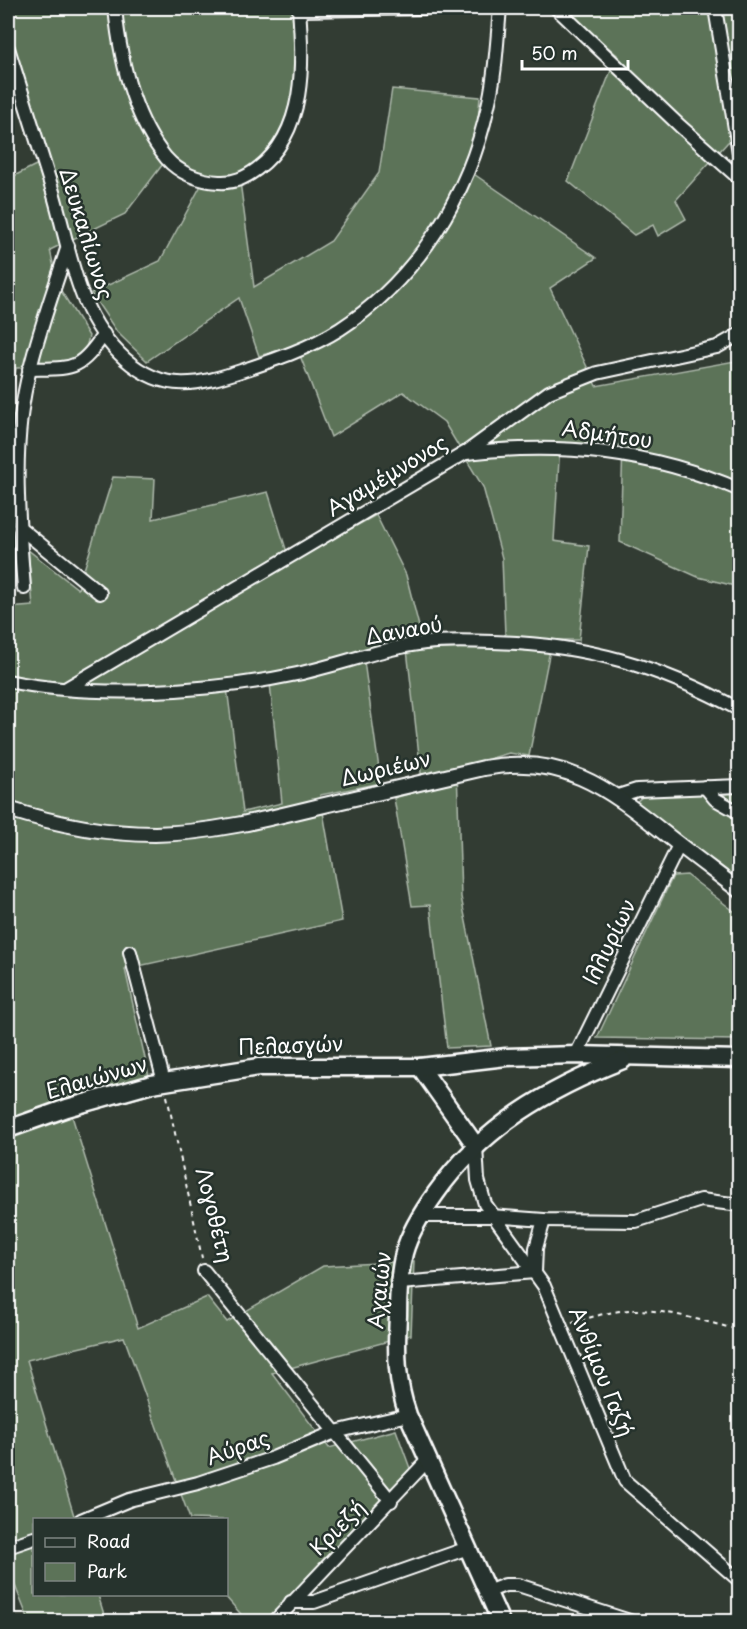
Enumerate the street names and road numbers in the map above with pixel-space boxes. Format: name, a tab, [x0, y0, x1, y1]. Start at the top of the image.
street label: Δευκαλίωνος	[53, 163, 123, 303]
street label: Αδμήτου	[560, 411, 655, 455]
street label: Αγαμέμνονος	[319, 425, 453, 523]
street label: Δαναού	[363, 607, 445, 652]
street label: Δωριέων	[337, 741, 434, 793]
street label: Ιλλυρίων	[574, 893, 643, 990]
street label: Πελασγών	[238, 1026, 344, 1062]
street label: Ελαιώνων	[42, 1046, 151, 1106]
street label: Λογοθέτη	[189, 1164, 243, 1265]
street label: Αχαιών	[358, 1249, 398, 1330]
street label: Ανθίμου Γαζή	[562, 1301, 643, 1441]
street label: Αύρας	[201, 1420, 273, 1472]
street label: Κριεζή	[301, 1491, 372, 1562]

